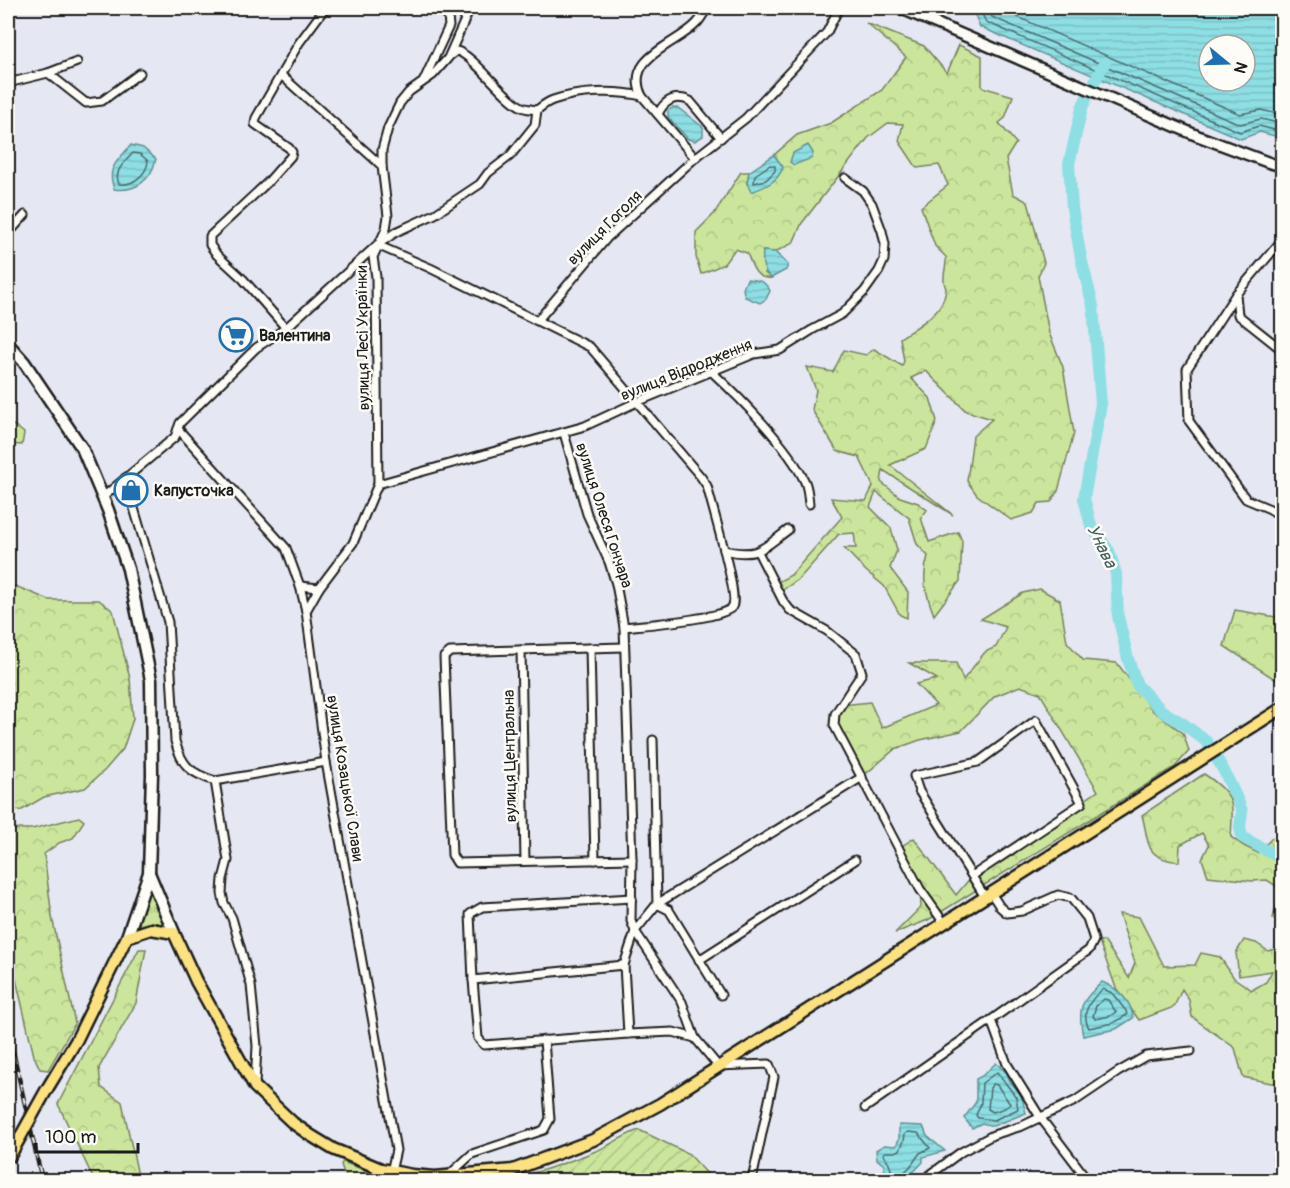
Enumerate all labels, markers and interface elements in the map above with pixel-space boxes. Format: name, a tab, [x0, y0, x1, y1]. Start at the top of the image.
north arrow	[1197, 33, 1257, 93]
text: N	[1229, 59, 1251, 76]
street label: вулиця Гоголя	[563, 186, 646, 269]
street label: вулиця Лесі Українки	[352, 265, 374, 411]
supermarket icon: Валентина	[218, 317, 254, 353]
place label: Валентина	[259, 326, 331, 346]
street label: вулиця Відродження	[618, 334, 755, 405]
street label: вулиця Олеся Гончара	[571, 440, 637, 590]
shop icon: Капусточка	[113, 472, 149, 508]
place label: Капусточка	[154, 481, 234, 501]
water label: Унава	[1081, 521, 1123, 573]
street label: вулиця Центральна	[499, 689, 521, 823]
street label: вулиця Козацької Слави	[322, 694, 368, 863]
scale bar	[36, 1116, 138, 1154]
text: 100 m	[45, 1126, 97, 1149]

